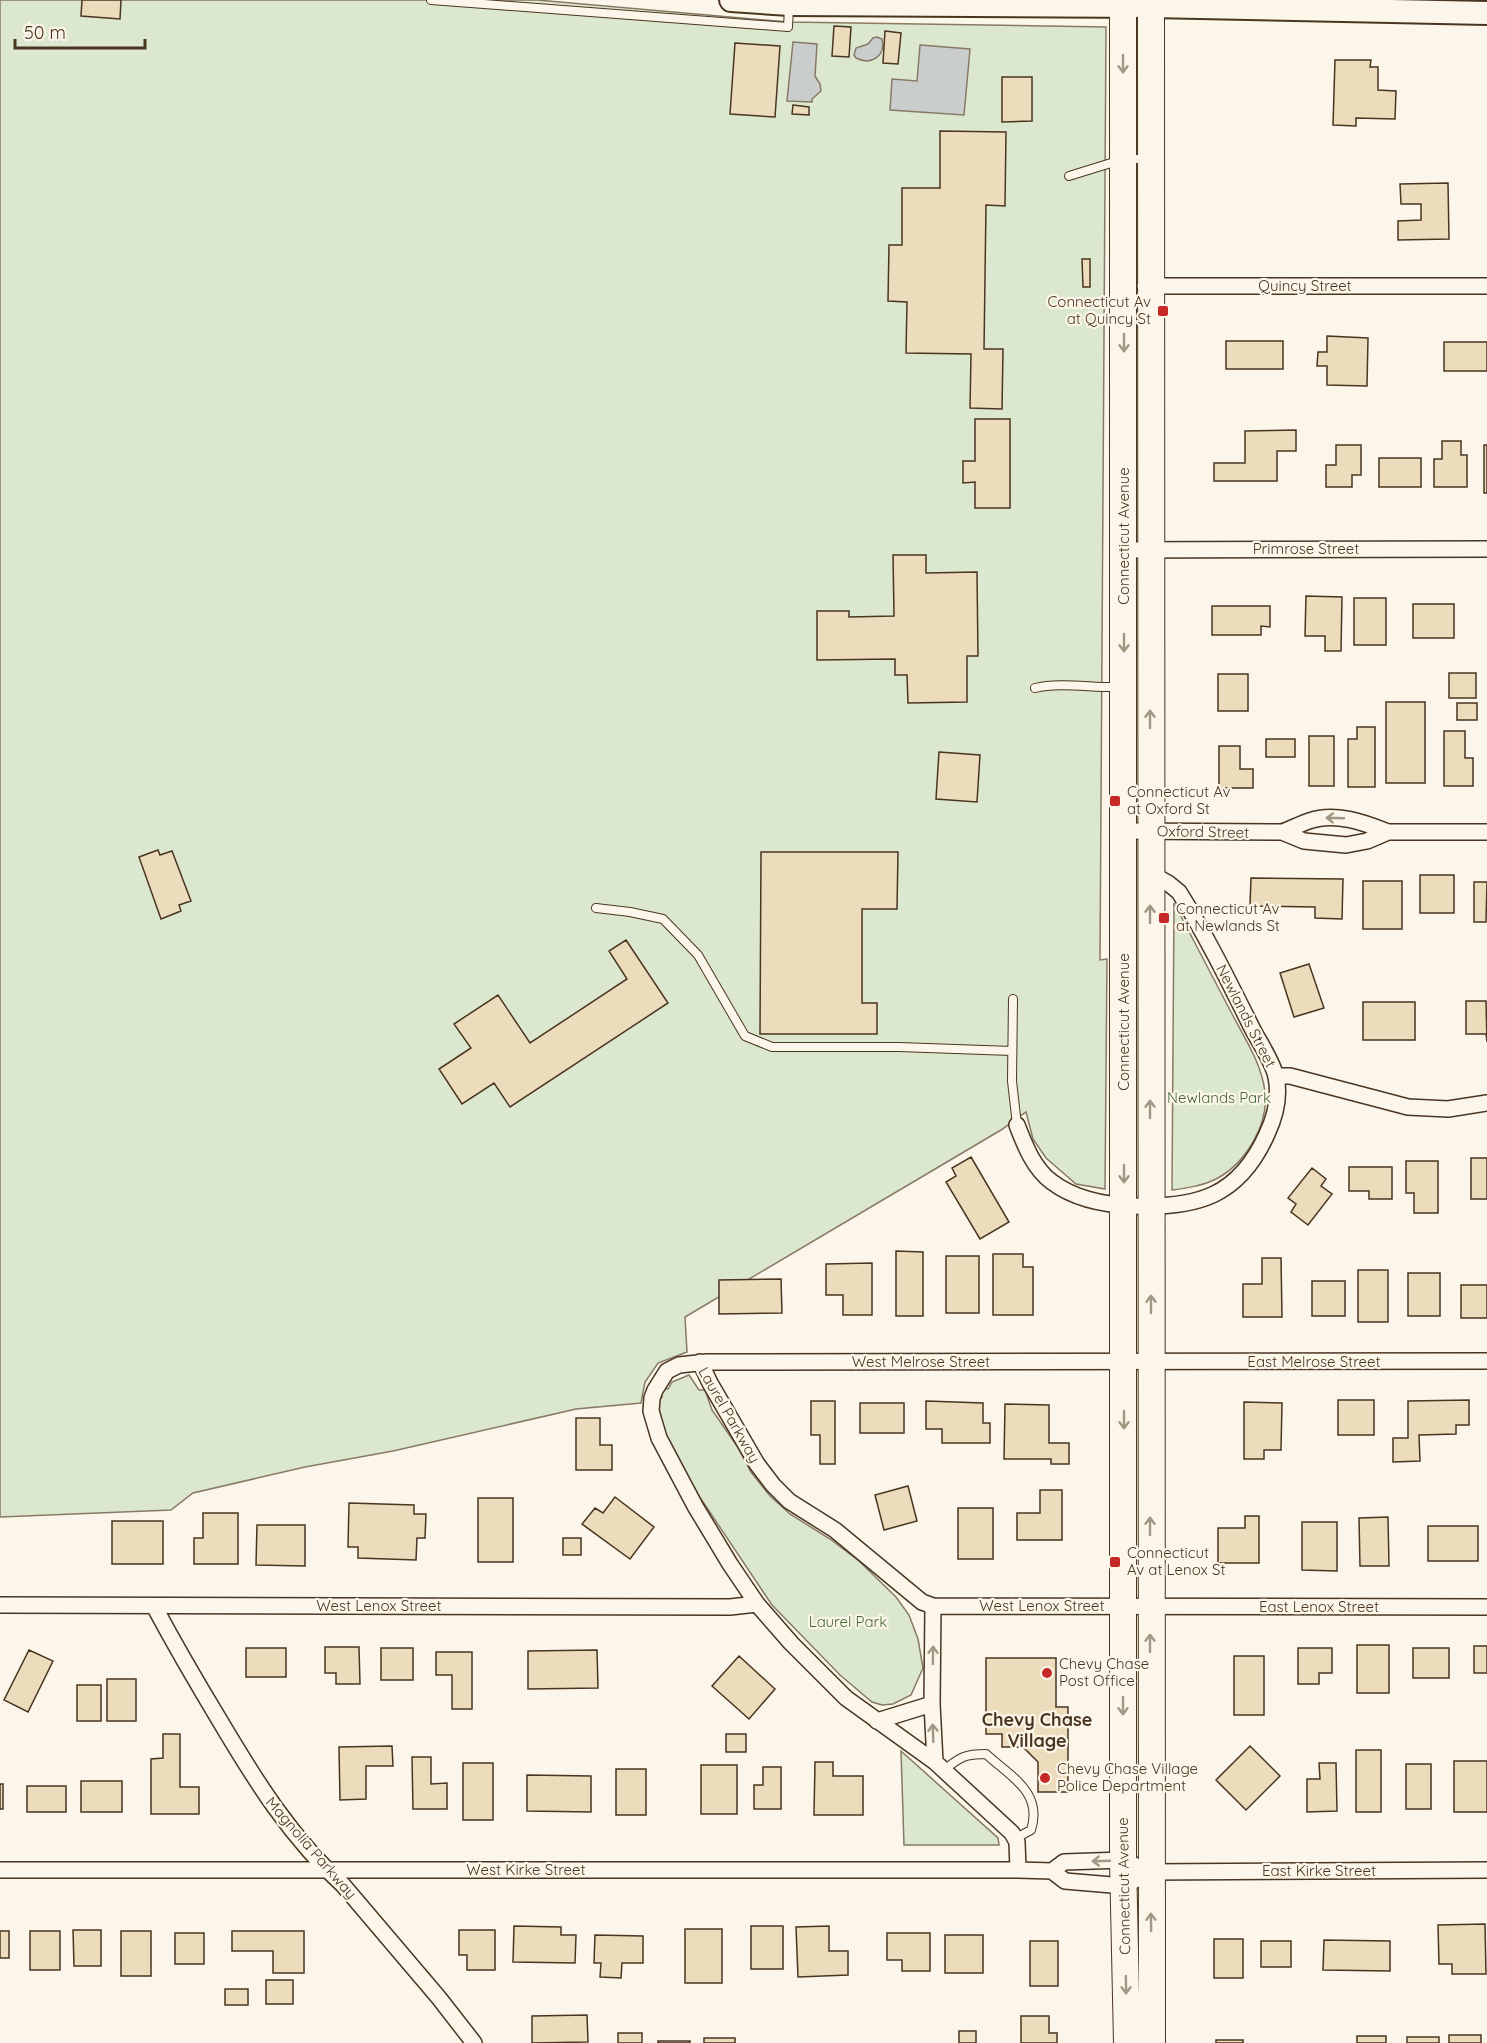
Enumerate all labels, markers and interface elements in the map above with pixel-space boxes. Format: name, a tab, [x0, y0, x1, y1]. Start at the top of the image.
scale bar	[15, 12, 146, 50]
text: 50 m	[24, 21, 66, 44]
one-way arrow	[1117, 54, 1129, 74]
street label: Quincy Street	[1258, 276, 1352, 295]
place label: Connecticut Av at Quincy St	[1048, 292, 1151, 328]
marker: Connecticut Av at Quincy St	[1156, 304, 1170, 318]
one-way arrow	[1118, 333, 1130, 353]
street label: Connecticut Avenue	[1114, 467, 1133, 605]
street label: Primrose Street	[1253, 539, 1359, 558]
one-way arrow	[1118, 633, 1130, 653]
one-way arrow	[1144, 709, 1156, 729]
place label: Connecticut Av at Oxford St	[1127, 782, 1231, 818]
marker: Connecticut Av at Oxford St	[1108, 794, 1122, 808]
one-way arrow	[1325, 812, 1345, 824]
street label: Oxford Street	[1157, 821, 1249, 842]
place label: Connecticut Av at Newlands St	[1176, 899, 1280, 935]
one-way arrow	[1144, 904, 1156, 924]
marker: Connecticut Av at Newlands St	[1157, 911, 1171, 925]
street label: Connecticut Avenue	[1114, 953, 1133, 1091]
street label: Newlands Street	[1212, 961, 1281, 1070]
park label: Newlands Park	[1167, 1088, 1271, 1107]
one-way arrow	[1144, 1099, 1156, 1119]
one-way arrow	[1118, 1164, 1130, 1184]
one-way arrow	[1145, 1294, 1157, 1314]
street label: West Melrose Street	[852, 1352, 990, 1371]
street label: East Melrose Street	[1247, 1352, 1381, 1371]
street label: Laurel Parkway	[694, 1363, 765, 1466]
one-way arrow	[1118, 1410, 1130, 1430]
one-way arrow	[1144, 1517, 1156, 1537]
place label: Connecticut Av at Lenox St	[1127, 1543, 1225, 1579]
marker: Connecticut Av at Lenox St	[1108, 1555, 1122, 1569]
street label: West Lenox Street	[316, 1596, 442, 1615]
street label: West Lenox Street	[979, 1596, 1105, 1615]
street label: East Lenox Street	[1259, 1597, 1379, 1616]
park label: Laurel Park	[809, 1612, 887, 1631]
one-way arrow	[1144, 1633, 1156, 1653]
one-way arrow	[927, 1645, 939, 1665]
place label: Chevy Chase Post Office	[1059, 1654, 1149, 1690]
marker: Chevy Chase Post Office	[1040, 1666, 1054, 1680]
one-way arrow	[1117, 1696, 1129, 1716]
district label: Chevy Chase Village	[982, 1708, 1092, 1752]
one-way arrow	[928, 1723, 939, 1743]
place label: Chevy Chase Village Police Department	[1057, 1759, 1198, 1795]
marker: Chevy Chase Village Police Department	[1038, 1771, 1052, 1785]
street label: Magnolia Parkway	[262, 1793, 361, 1903]
street label: Connecticut Avenue	[1113, 1817, 1134, 1955]
one-way arrow	[1091, 1856, 1111, 1867]
street label: West Kirke Street	[466, 1860, 586, 1879]
street label: East Kirke Street	[1262, 1861, 1376, 1880]
one-way arrow	[1145, 1912, 1157, 1932]
one-way arrow	[1120, 1975, 1131, 1995]

